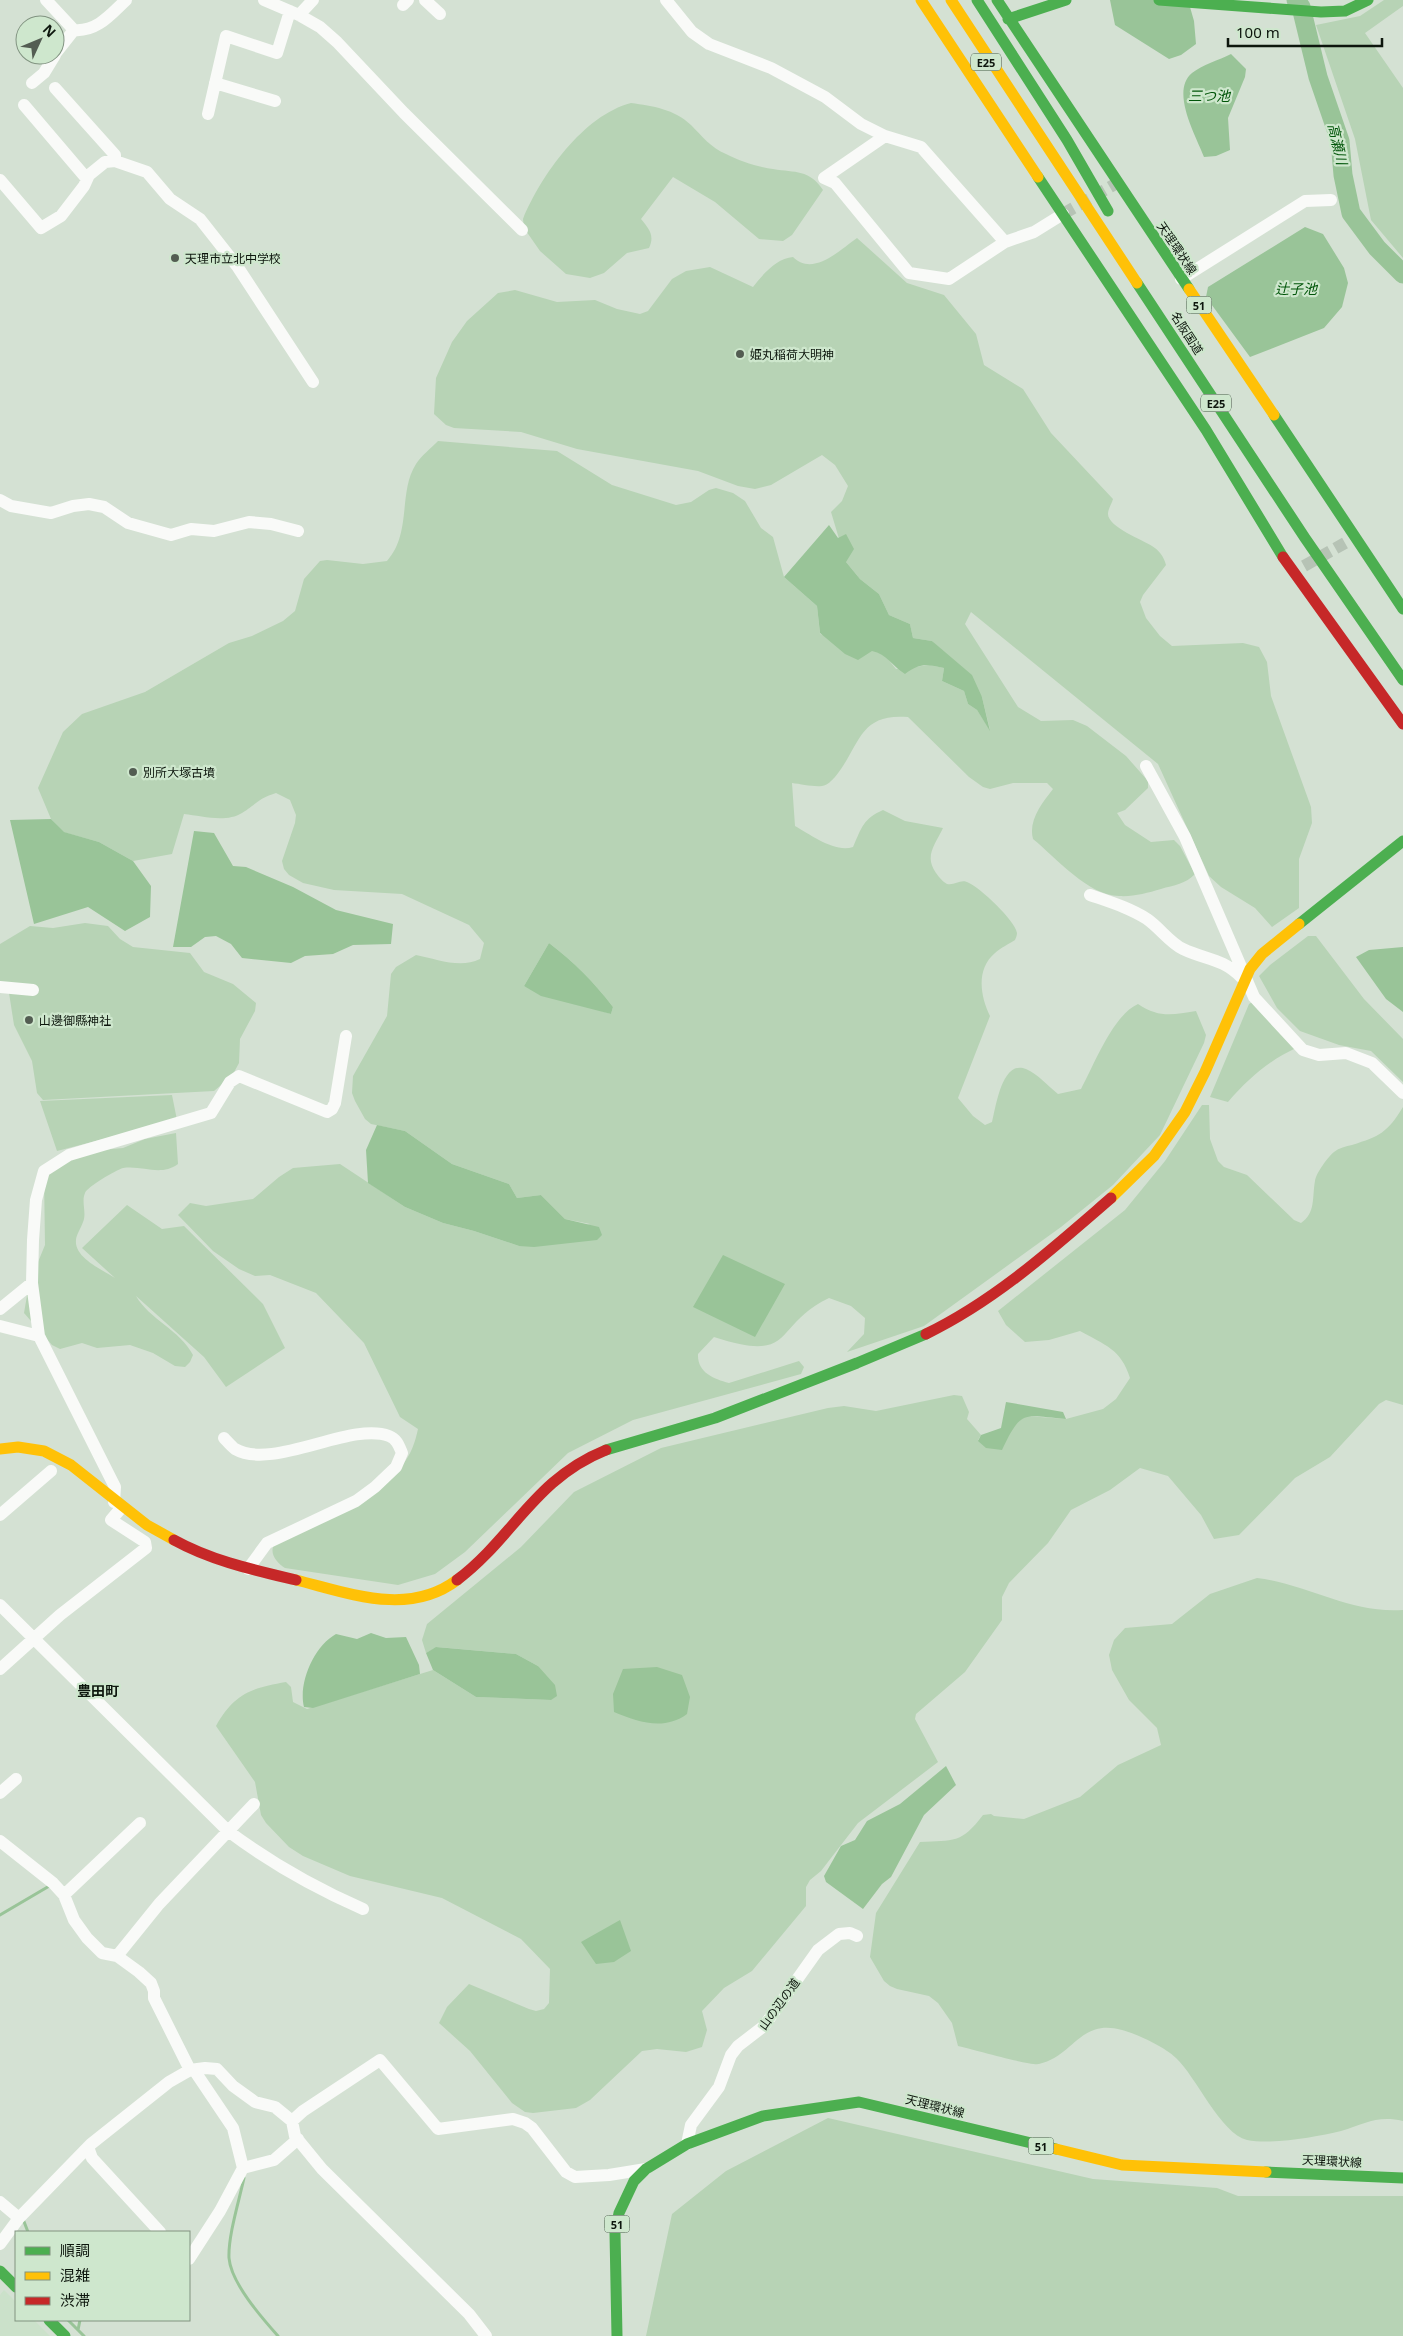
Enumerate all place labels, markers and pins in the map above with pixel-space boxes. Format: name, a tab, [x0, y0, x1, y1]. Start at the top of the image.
place label: 天理市立北中学校	[185, 250, 281, 267]
marker: 天理市立北中学校	[169, 252, 181, 264]
place label: 姫丸稲荷大明神	[750, 346, 834, 363]
marker: 姫丸稲荷大明神	[734, 348, 746, 360]
place label: 別所大塚古墳	[143, 764, 215, 781]
marker: 別所大塚古墳	[127, 766, 139, 778]
place label: 山邊御縣神社	[39, 1012, 111, 1029]
marker: 山邊御縣神社	[23, 1014, 35, 1026]

